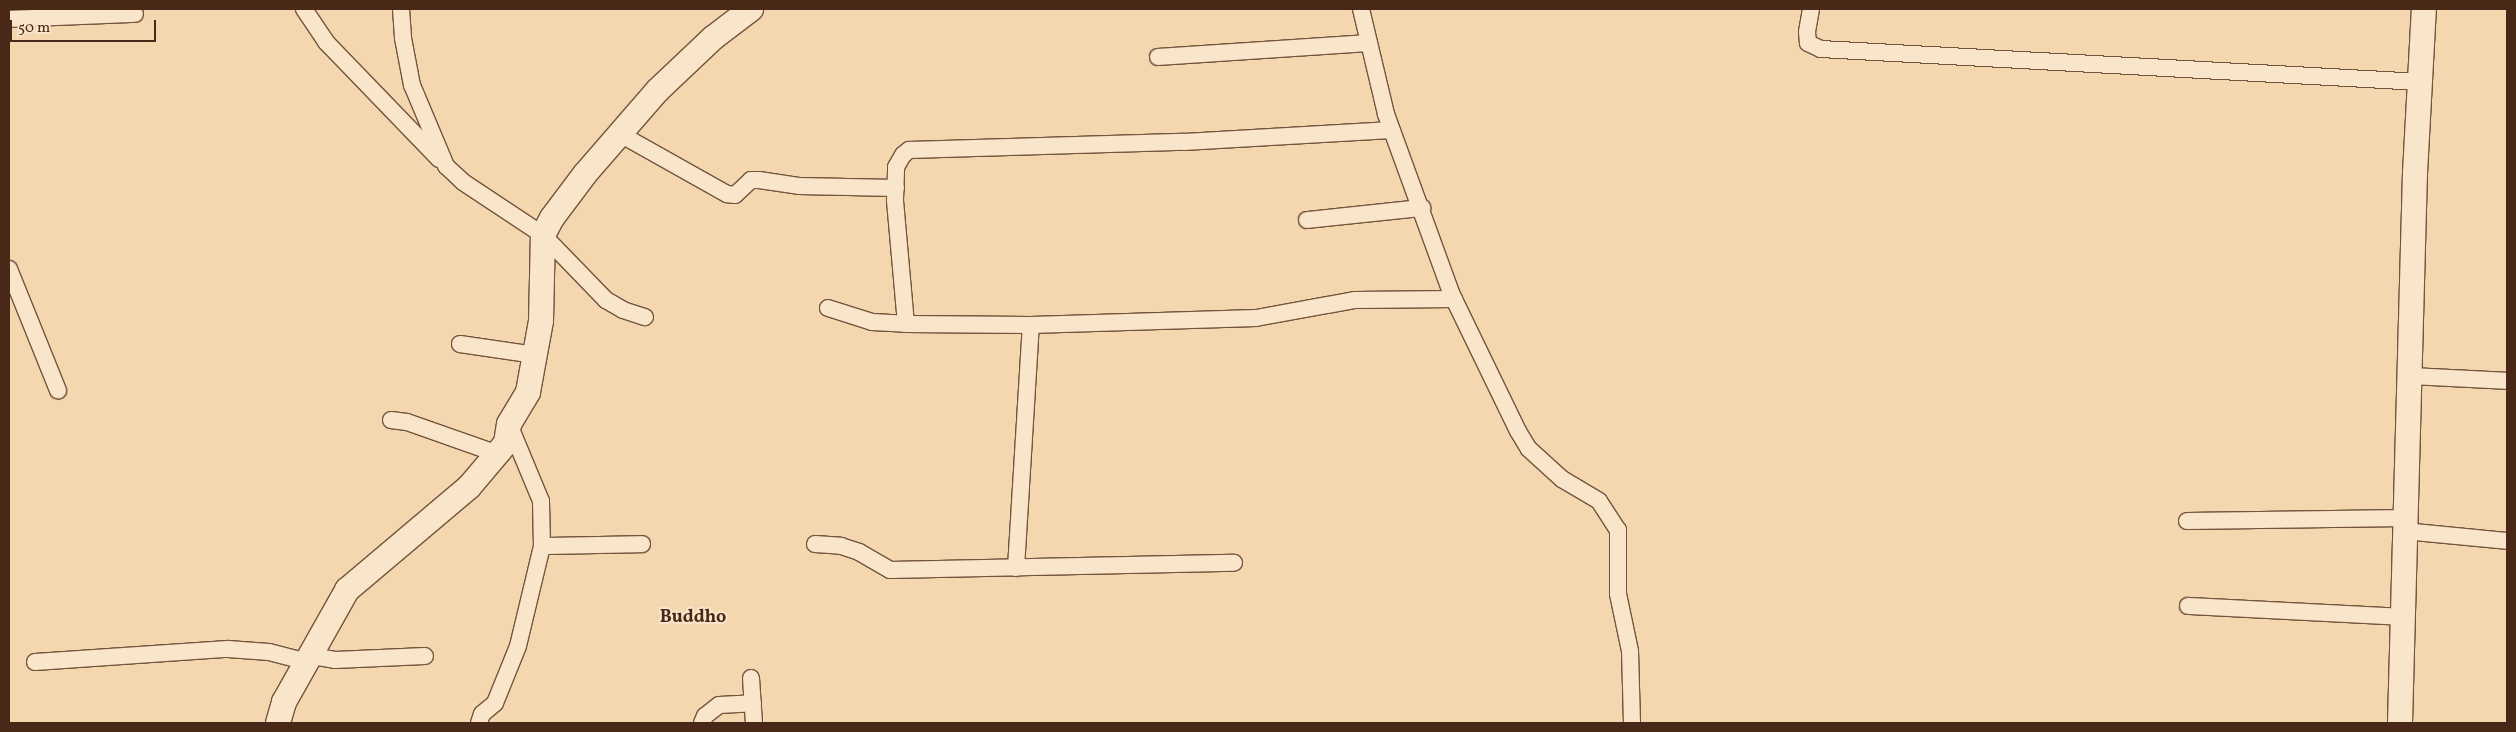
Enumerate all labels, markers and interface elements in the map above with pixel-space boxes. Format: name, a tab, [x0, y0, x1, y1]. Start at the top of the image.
scale bar	[12, 10, 159, 42]
text: 50 m	[18, 18, 50, 39]
district label: Buddho	[660, 607, 726, 629]

